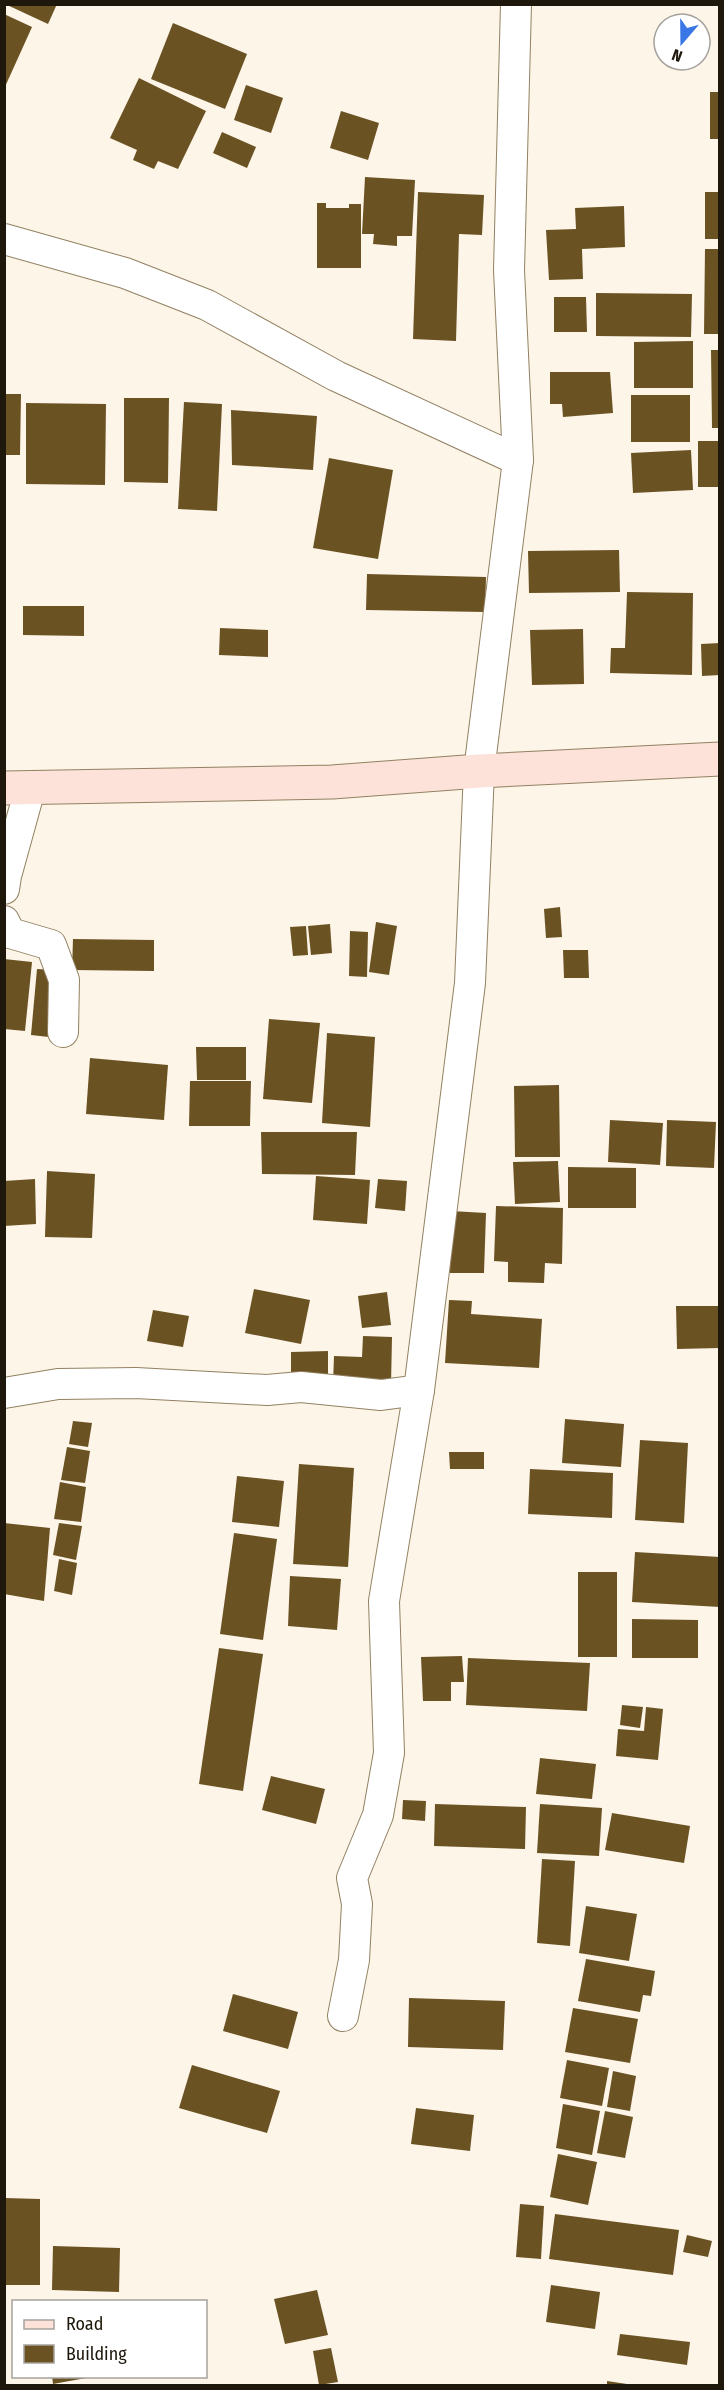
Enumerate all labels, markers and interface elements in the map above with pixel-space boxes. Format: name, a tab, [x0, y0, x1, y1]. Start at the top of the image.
north arrow	[652, 12, 712, 72]
text: N	[669, 45, 685, 66]
legend	[12, 2300, 207, 2378]
text: Road	[66, 2313, 103, 2335]
text: Building	[66, 2343, 127, 2365]

